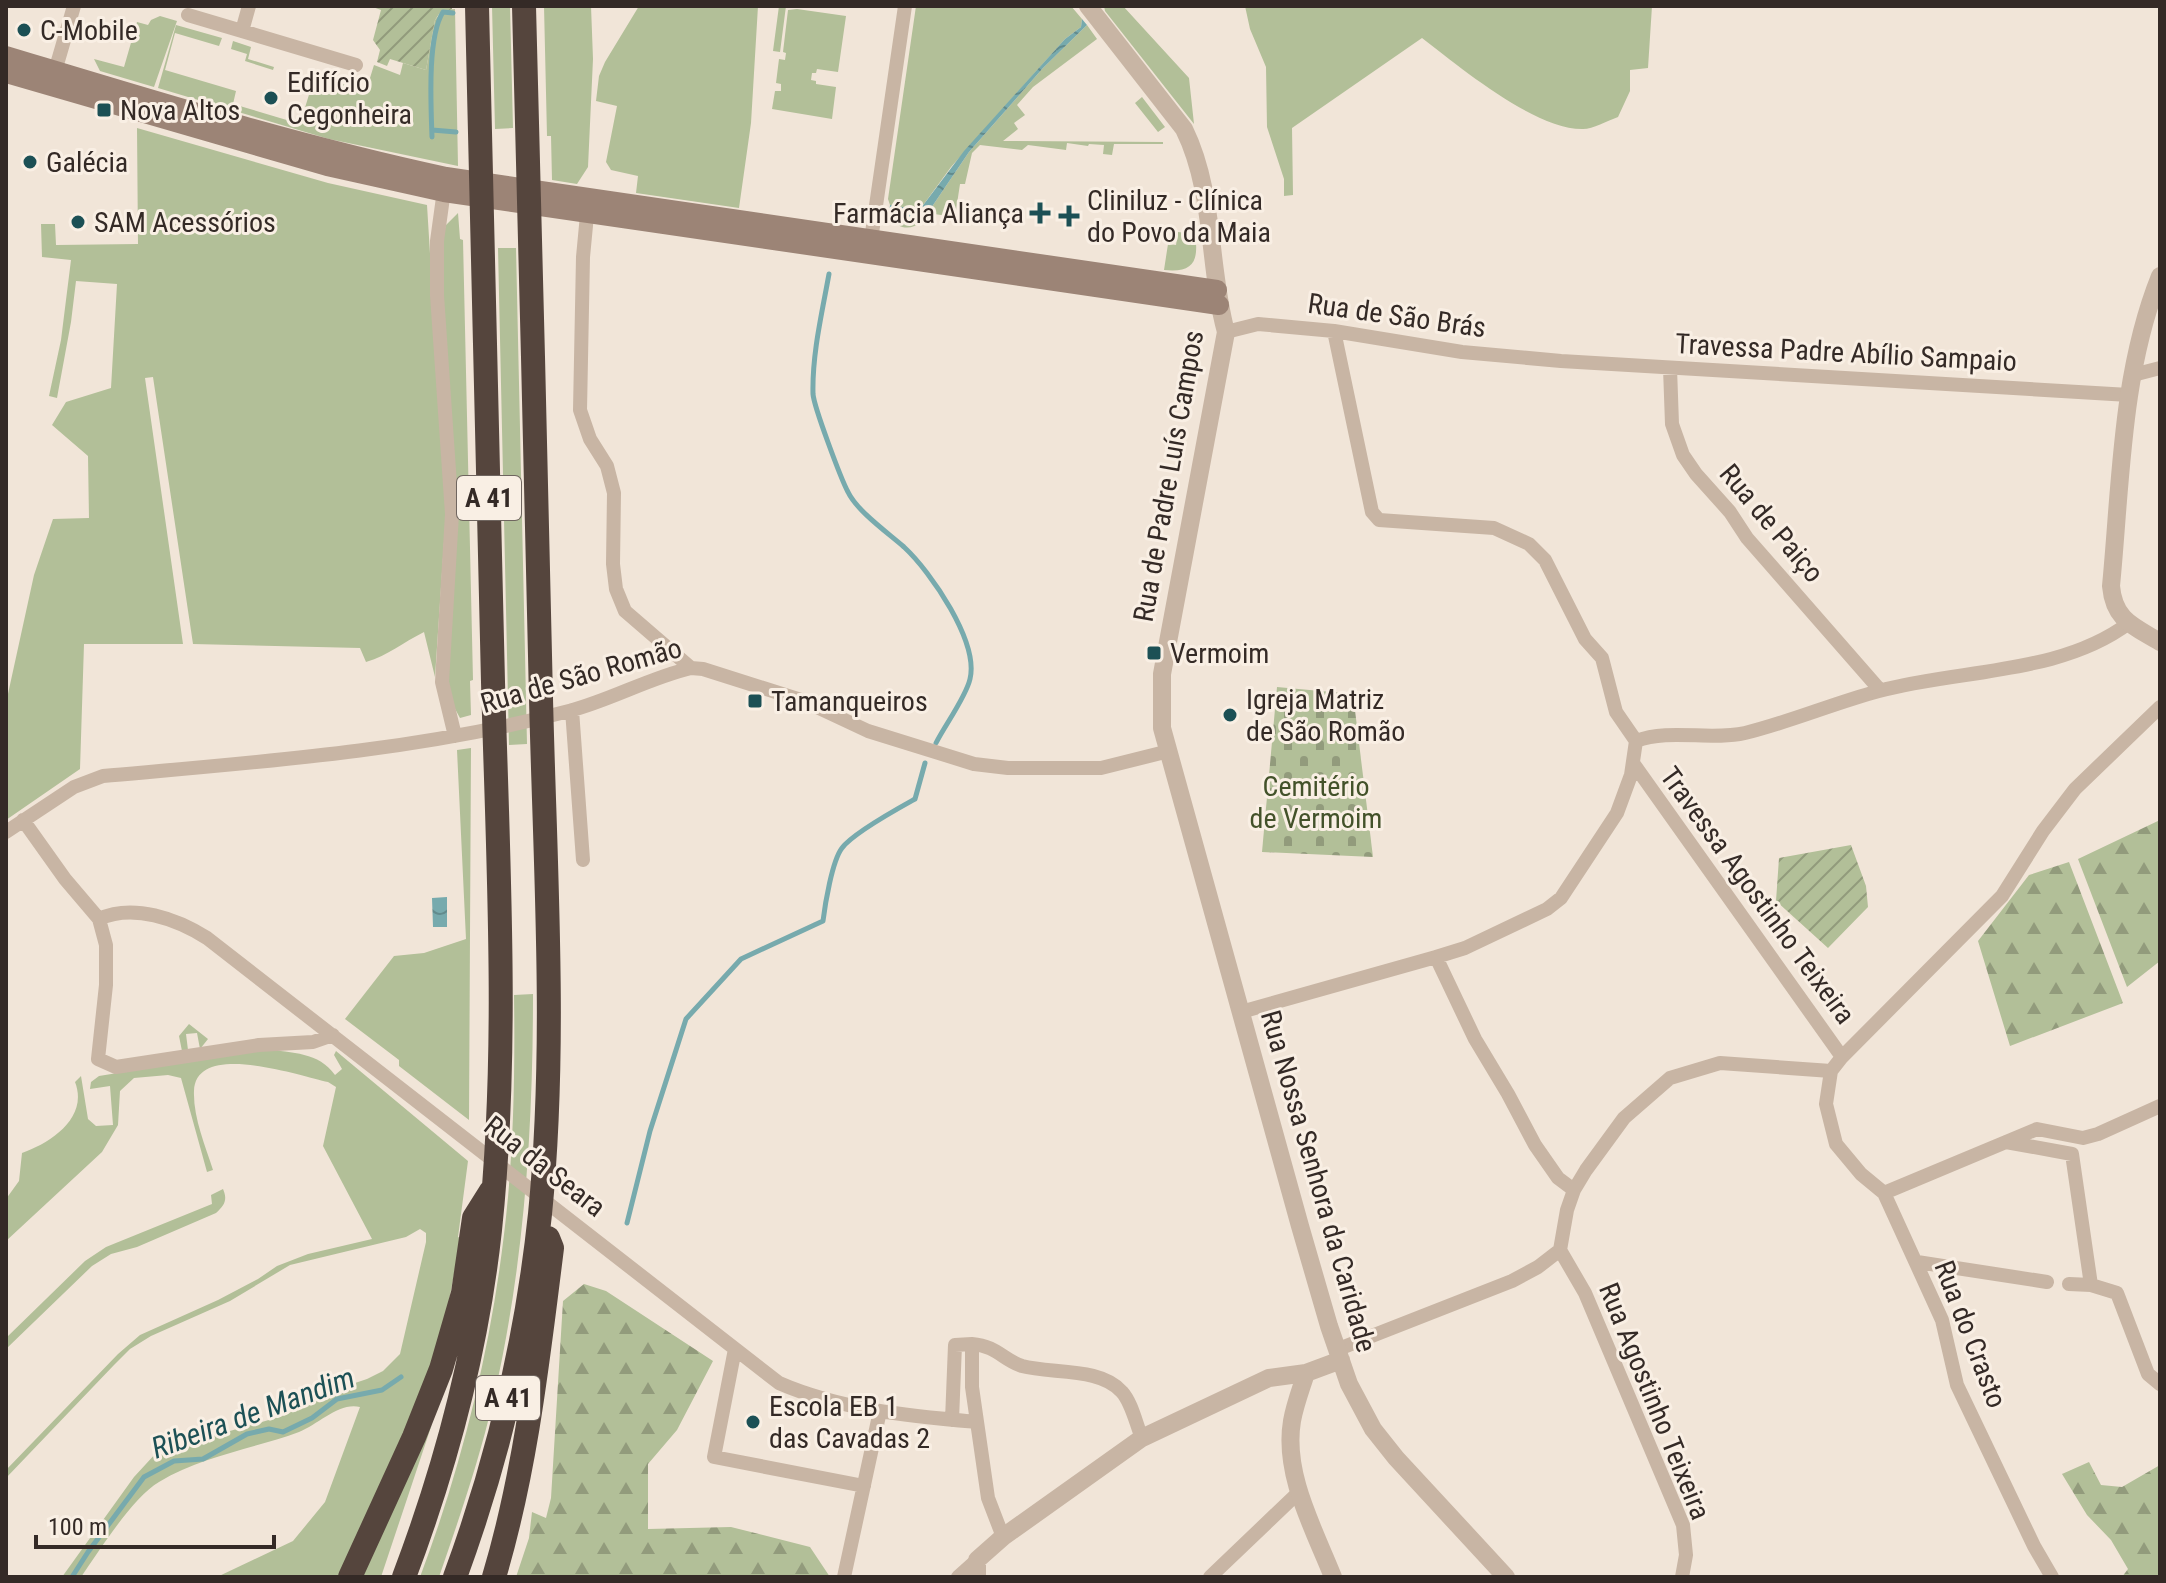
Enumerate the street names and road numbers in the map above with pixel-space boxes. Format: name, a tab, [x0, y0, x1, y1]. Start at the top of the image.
street label: Rua de São Brás	[1306, 287, 1488, 344]
street label: Travessa Padre Abílio Sampaio	[1674, 327, 2018, 378]
street label: Rua de Padre Luís Campos	[1127, 328, 1210, 624]
street label: Rua de Paiço	[1713, 458, 1830, 589]
road number: A 41	[457, 476, 521, 520]
street label: Rua de São Romão	[477, 631, 685, 720]
street label: Travessa Agostinho Teixeira	[1653, 760, 1862, 1030]
street label: Rua Nossa Senhora da Caridade	[1254, 1006, 1383, 1356]
street label: Rua da Seara	[478, 1109, 612, 1224]
street label: Rua do Crasto	[1927, 1256, 2014, 1412]
street label: Rua Agostinho Teixeira	[1592, 1278, 1717, 1524]
road number: A 41	[476, 1376, 540, 1420]

